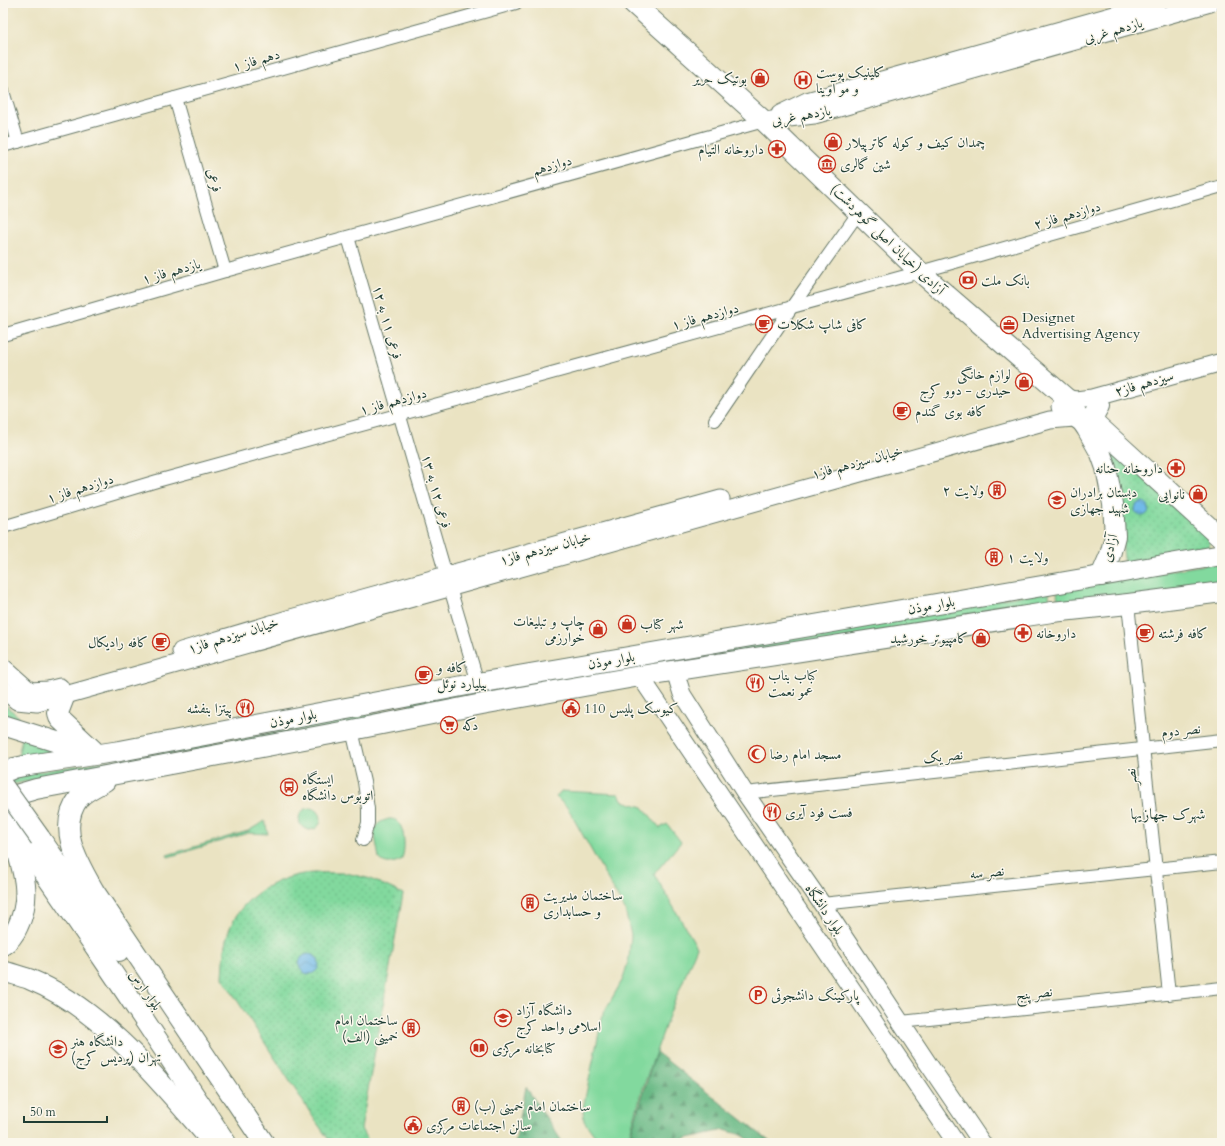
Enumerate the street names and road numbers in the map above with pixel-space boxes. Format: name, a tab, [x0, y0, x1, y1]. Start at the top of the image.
street label: یازدهم غربی	[1082, 13, 1147, 52]
street label: دهم فاز ۱	[230, 45, 283, 80]
street label: یازدهم غربی	[770, 101, 834, 134]
street label: دوازدهم	[530, 151, 575, 184]
street label: فرعی	[202, 166, 227, 194]
street label: آزادی (خیابان اصلی گوهردشت)	[826, 180, 950, 300]
street label: دوازدهم فاز ۲	[1031, 197, 1104, 238]
street label: یازدهم فاز ۱	[140, 254, 205, 293]
street label: فرعی ۱۱ به ۱۲	[368, 283, 407, 361]
street label: دوازدهم فاز ۱	[669, 298, 742, 338]
street label: سیزدهم فاز۲	[1112, 366, 1177, 405]
street label: دوازدهم فاز ۱	[357, 383, 430, 423]
street label: خیابان سیزدهم فاز۱	[809, 441, 906, 488]
street label: فرعی ۱۲ به ۱۳	[417, 452, 456, 530]
street label: دوازدهم فاز ۱	[44, 469, 117, 511]
street label: خیابان سیزدهم فاز۱	[497, 527, 594, 574]
street label: آزادی	[1097, 530, 1123, 564]
street label: بلوار موذن	[906, 592, 957, 619]
street label: خیابان سیزدهم فاز۱	[185, 613, 282, 662]
street label: بلوار موذن	[586, 647, 637, 674]
street label: بلوار موذن	[268, 705, 319, 732]
street label: نصر دوم	[1160, 719, 1202, 745]
street label: نصر یک	[922, 745, 964, 768]
street label: نصر	[1121, 767, 1142, 789]
street label: نصر سه	[969, 861, 1006, 884]
street label: بلوار دانشگاه	[801, 880, 849, 939]
street label: بلوار ارس	[125, 966, 167, 1015]
street label: نصر پنج	[1015, 982, 1054, 1008]

